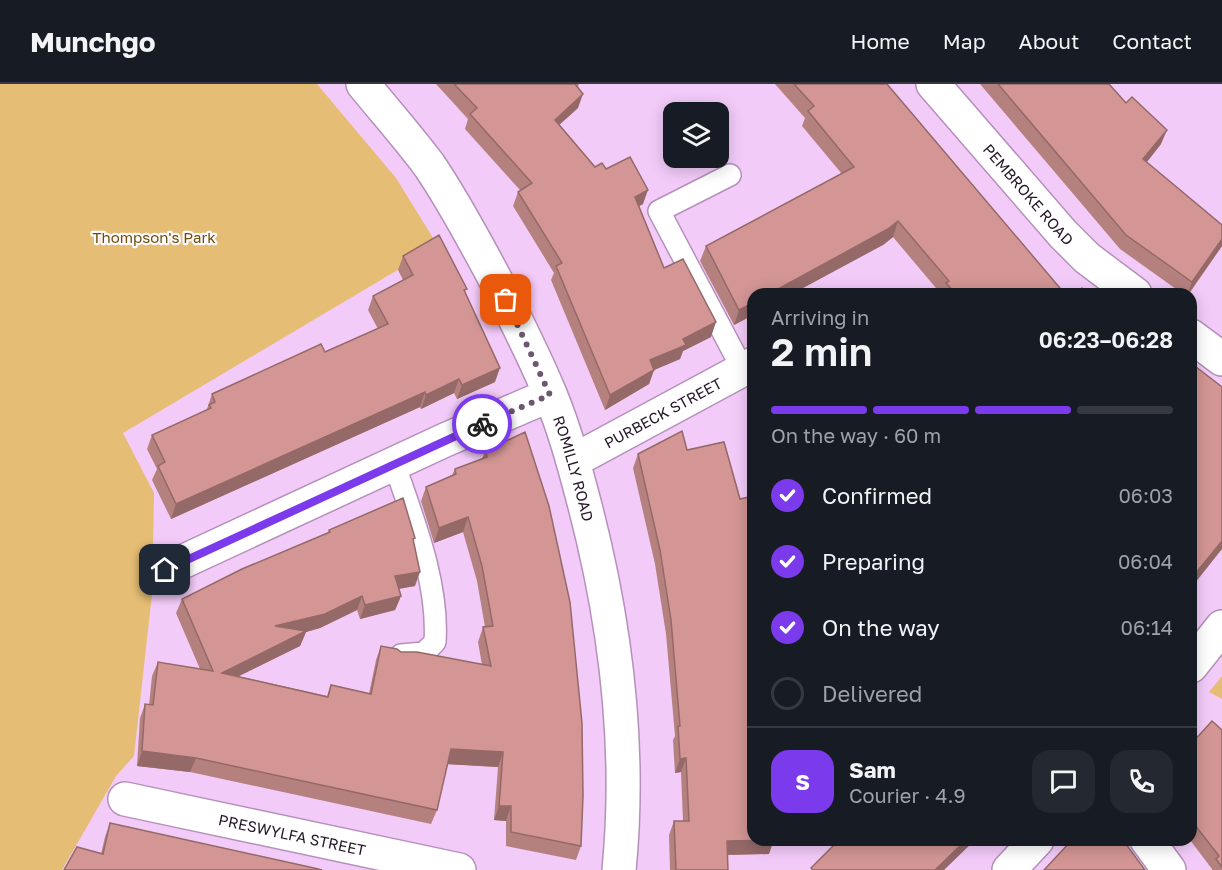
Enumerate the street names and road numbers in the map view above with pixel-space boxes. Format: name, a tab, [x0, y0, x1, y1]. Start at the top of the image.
street label: PEMBROKE ROAD	[980, 140, 1078, 249]
street label: PURBECK STREET	[601, 374, 725, 452]
street label: ROMILLY ROAD	[550, 413, 598, 523]
street label: PRESWYLFA STREET	[217, 810, 368, 859]

